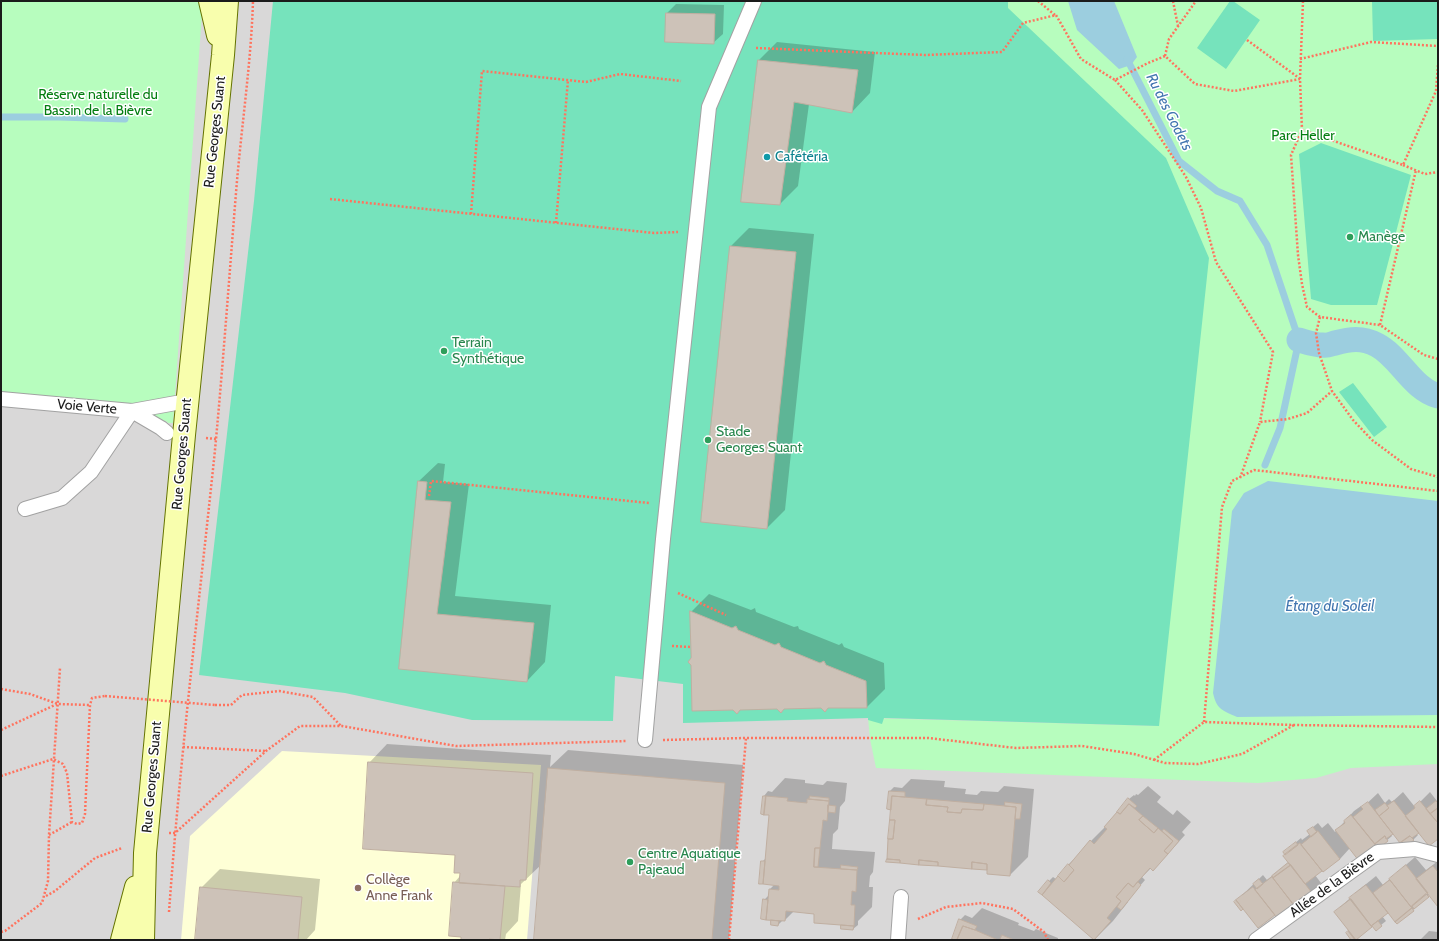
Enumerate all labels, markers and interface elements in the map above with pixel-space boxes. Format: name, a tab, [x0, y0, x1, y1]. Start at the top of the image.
water label: Ru des Godets	[1142, 70, 1196, 154]
street label: Rue Georges Suant	[201, 75, 229, 189]
park label: Réserve naturelle du Bassin de la Bièvre	[38, 87, 158, 120]
park label: Parc Heller	[1271, 128, 1335, 144]
place label: Cafétéria	[775, 149, 828, 165]
marker: Cafétéria	[762, 152, 772, 162]
place label: Manège	[1358, 229, 1405, 245]
marker: Manège	[1345, 232, 1355, 242]
place label: Terrain Synthétique	[452, 335, 524, 368]
marker: Terrain Synthétique	[439, 346, 449, 356]
street label: Voie Verte	[56, 396, 118, 418]
street label: Rue Georges Suant	[169, 397, 195, 511]
place label: Stade Georges Suant	[716, 424, 802, 456]
marker: Stade Georges Suant	[703, 435, 713, 445]
water label: Étang du Soleil	[1285, 598, 1375, 616]
street label: Rue Georges Suant	[139, 720, 165, 834]
place label: Centre Aquatique Pajeaud	[638, 846, 741, 878]
street label: Allée de la Bièvre	[1286, 849, 1378, 921]
marker: Centre Aquatique Pajeaud	[625, 857, 635, 867]
place label: Collège Anne Frank	[366, 872, 432, 904]
marker: Collège Anne Frank	[353, 883, 363, 893]

